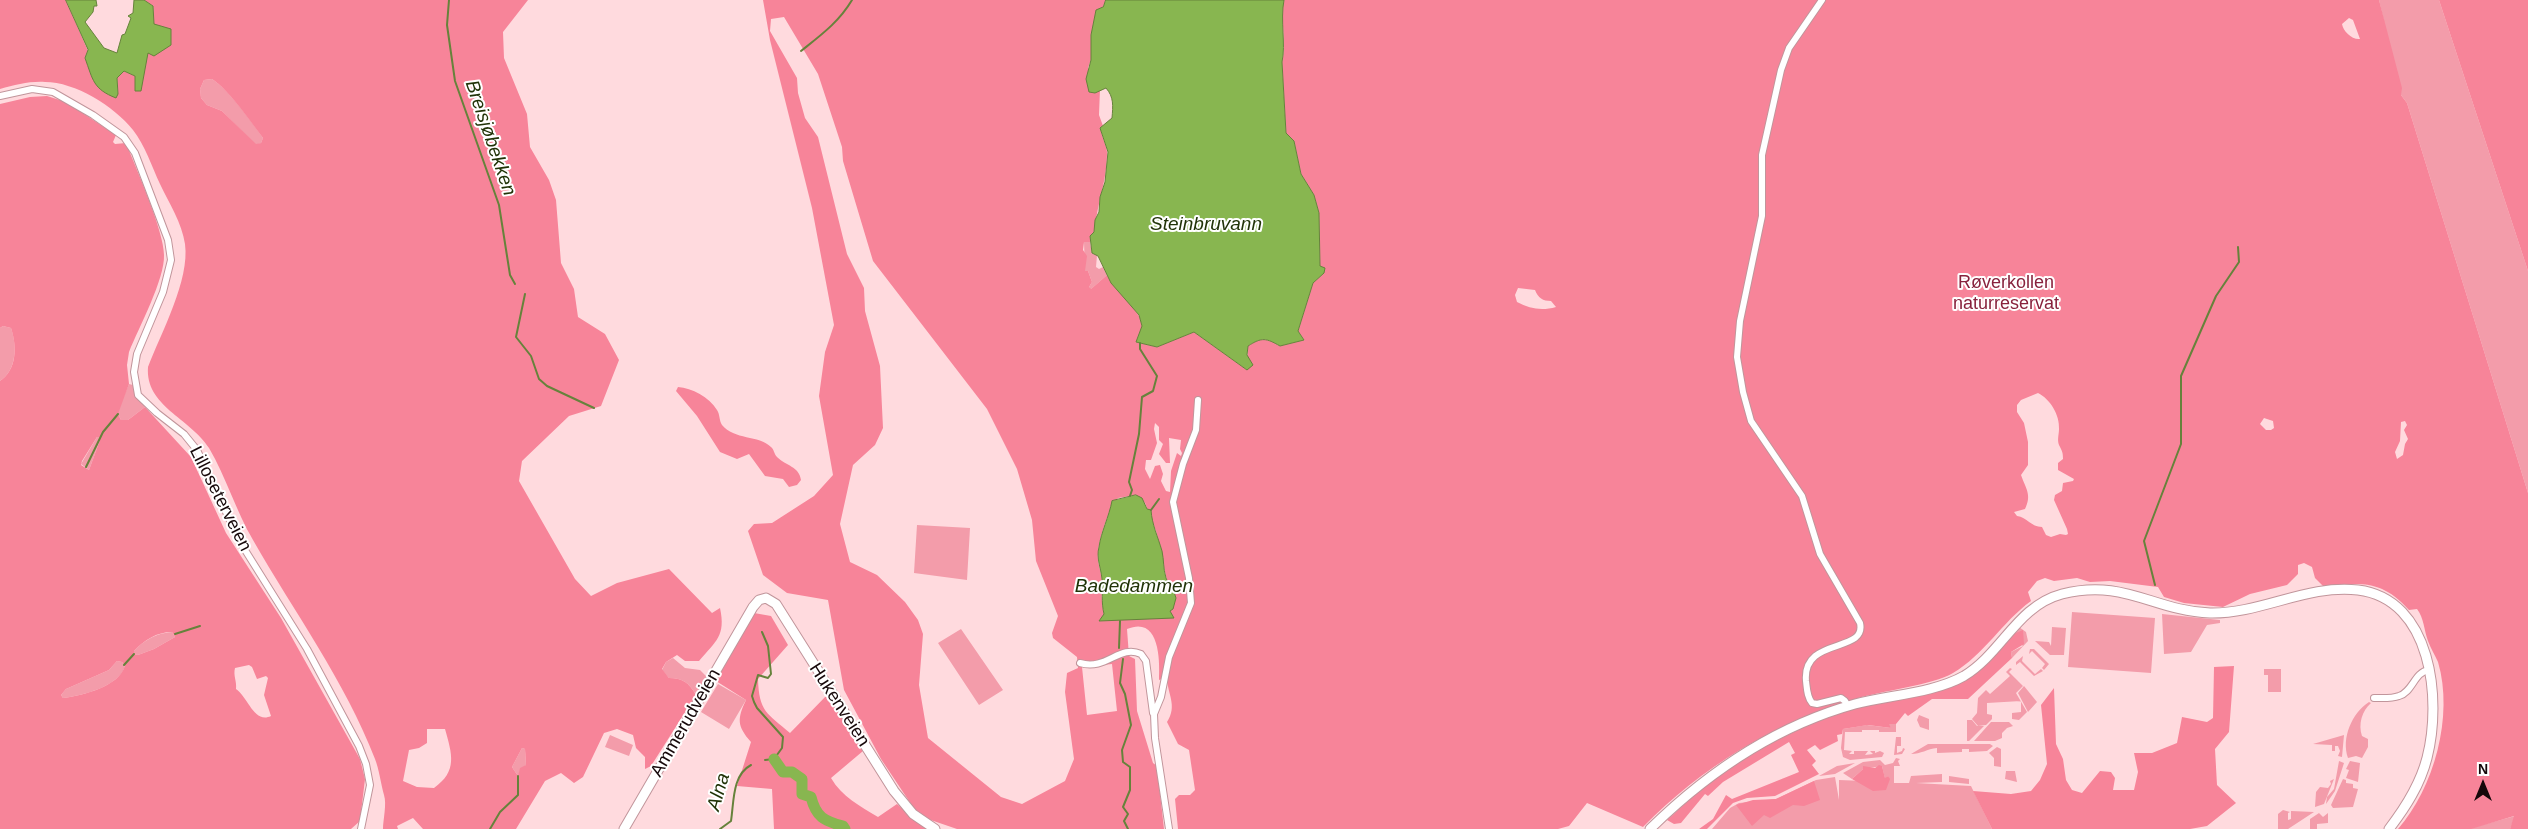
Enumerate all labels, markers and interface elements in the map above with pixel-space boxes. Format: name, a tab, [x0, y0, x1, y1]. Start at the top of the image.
water label: Breisjøbekken	[460, 77, 520, 199]
water label: Steinbruvann	[1150, 214, 1262, 236]
park label: Røverkollen naturreservat	[1953, 272, 2059, 314]
street label: Lilloseterveien	[184, 443, 256, 555]
water label: Badedammen	[1075, 576, 1193, 598]
street label: Hukenveien	[804, 659, 874, 751]
street label: Ammerudveien	[646, 665, 726, 781]
north arrow	[2458, 759, 2508, 809]
text: N	[2478, 761, 2488, 777]
water label: Alna	[703, 771, 735, 813]

